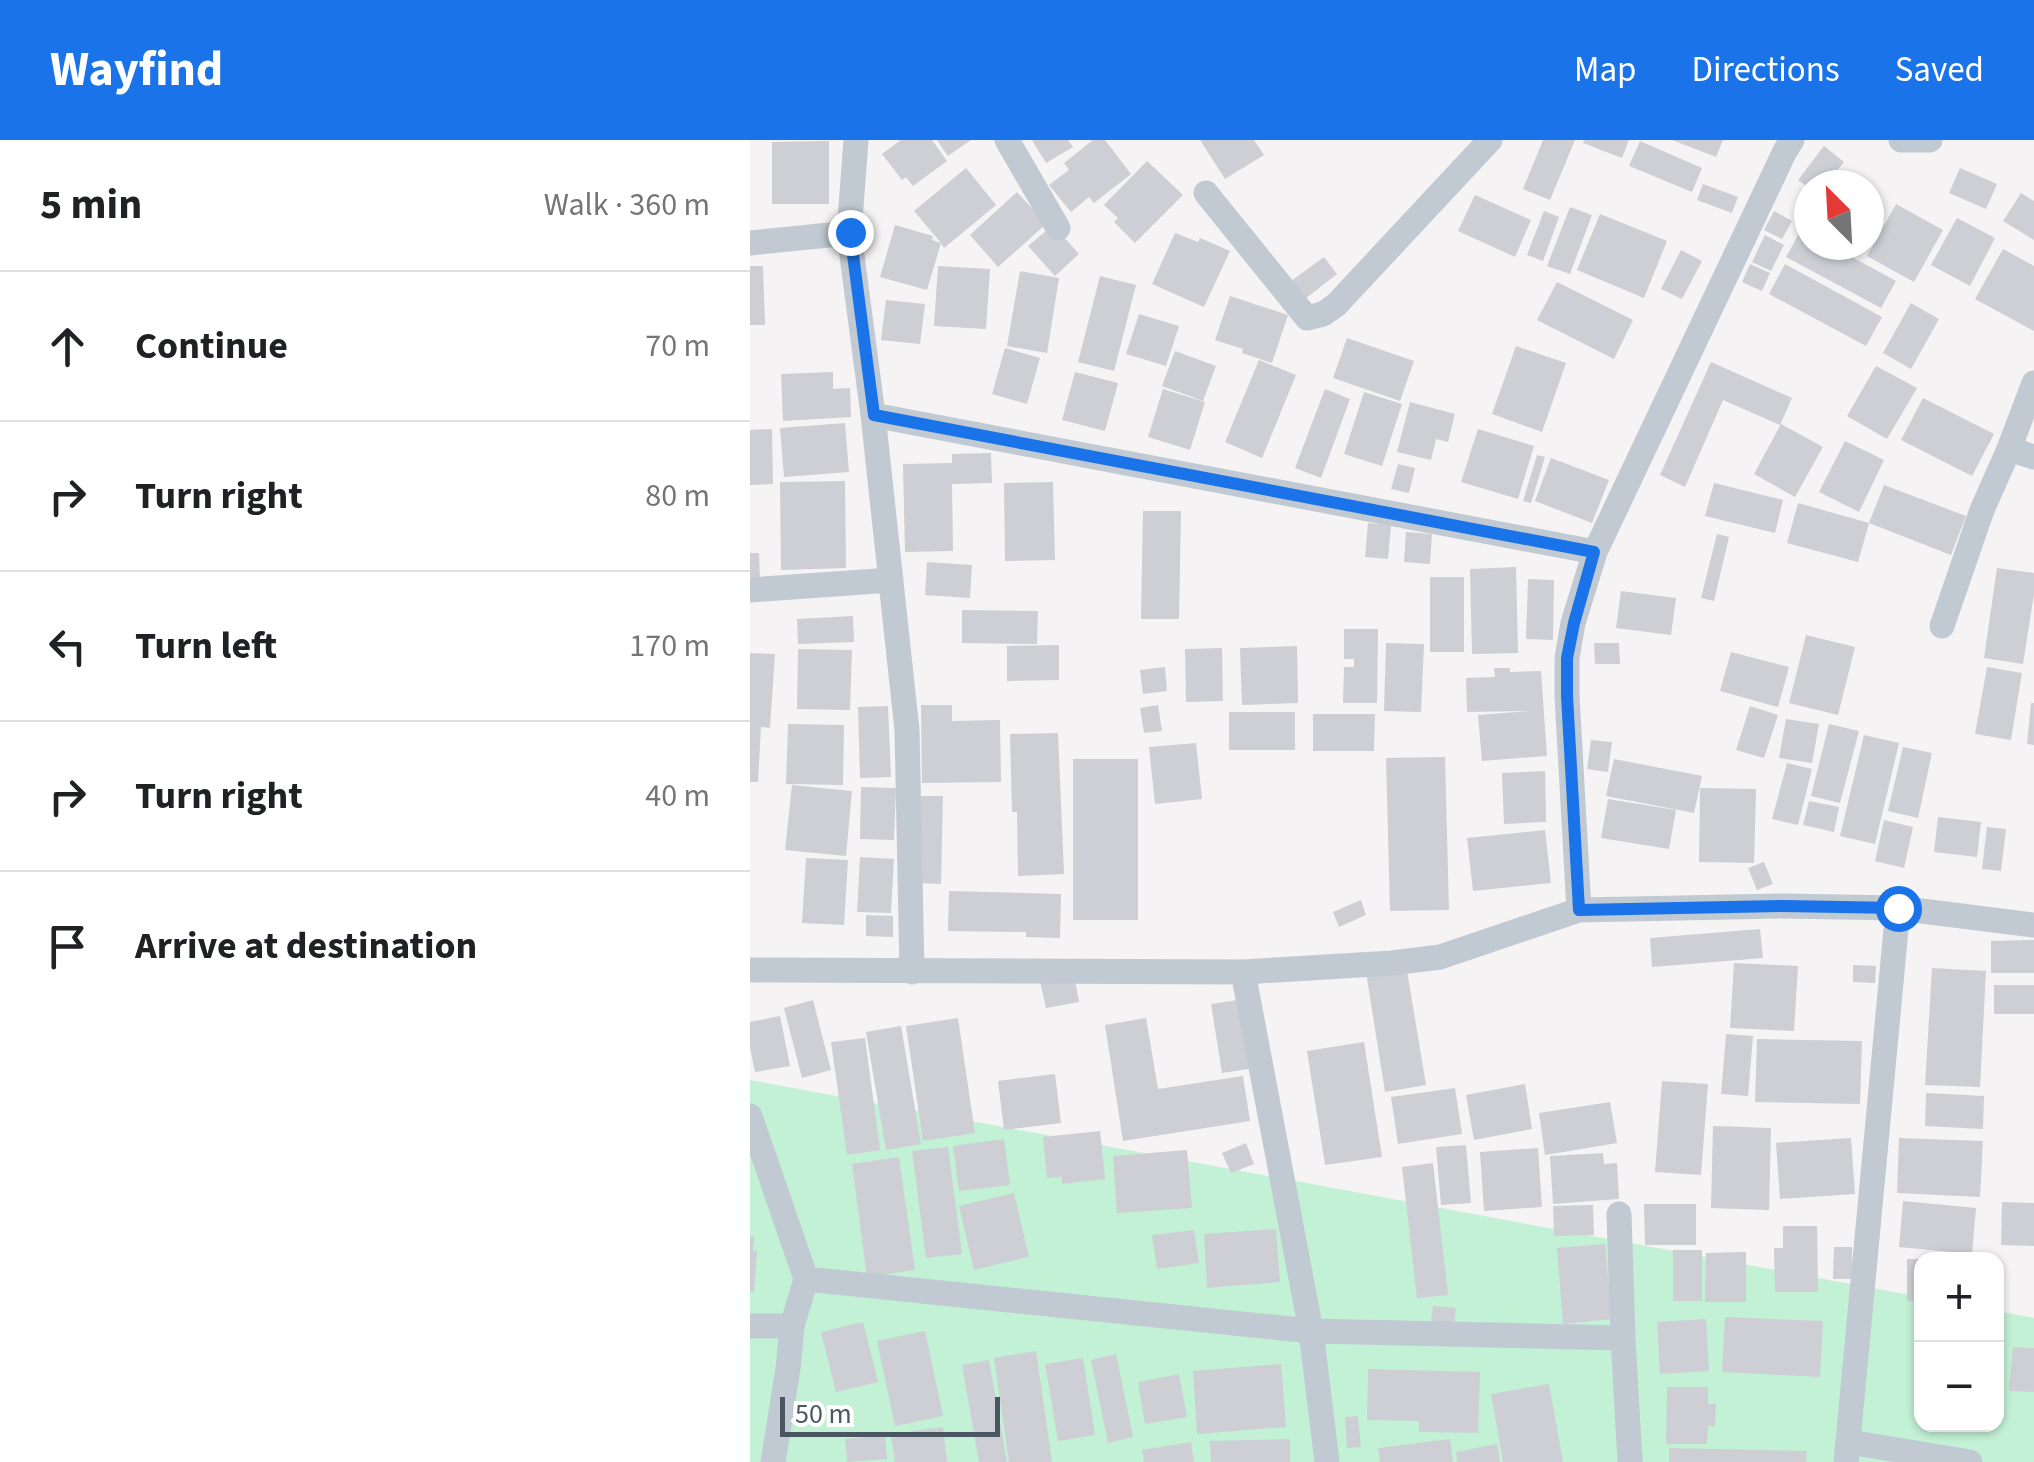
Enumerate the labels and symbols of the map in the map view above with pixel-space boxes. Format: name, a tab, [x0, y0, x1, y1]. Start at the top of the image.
north arrow	[1794, 170, 1884, 260]
route end	[828, 210, 874, 256]
route start	[1876, 886, 1922, 932]
scale bar	[780, 1392, 1000, 1436]

